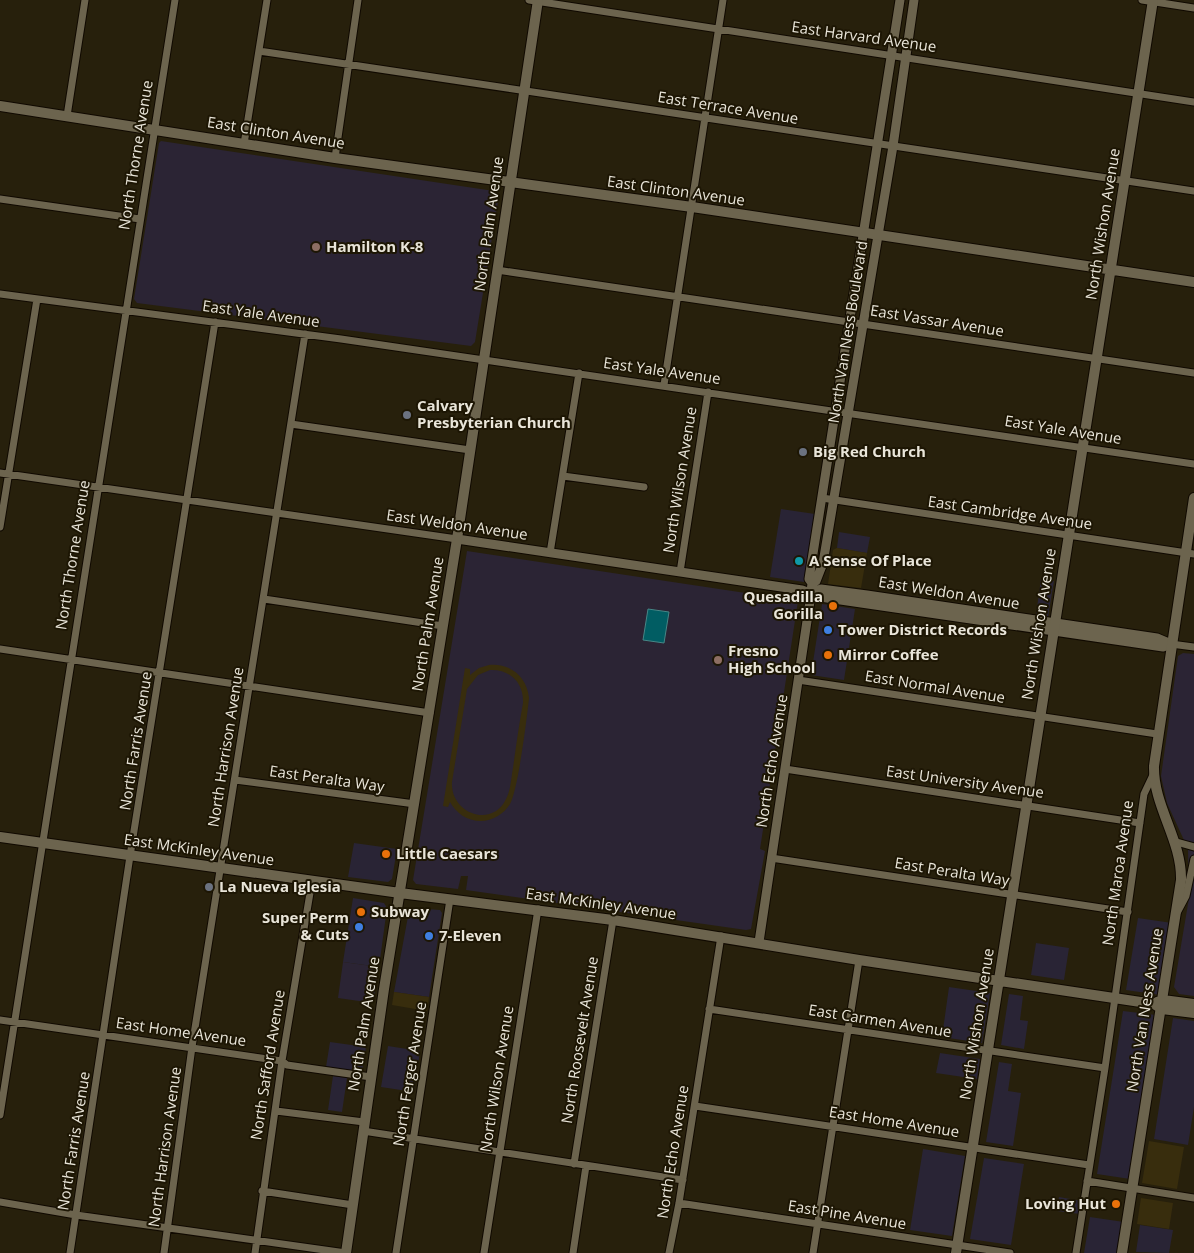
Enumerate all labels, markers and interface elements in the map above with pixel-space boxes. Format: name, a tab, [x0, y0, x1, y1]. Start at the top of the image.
street label: East Harvard Avenue	[791, 16, 938, 56]
street label: North Thorne Avenue	[113, 79, 157, 231]
street label: East Terrace Avenue	[656, 86, 800, 128]
street label: East Clinton Avenue	[206, 111, 346, 153]
street label: North Wishon Avenue	[1080, 147, 1124, 301]
street label: North Palm Avenue	[469, 155, 507, 293]
street label: East Clinton Avenue	[606, 170, 746, 210]
place label: Hamilton K-8	[326, 236, 424, 256]
street label: North Van Ness Boulevard	[823, 239, 871, 424]
marker: Hamilton K-8	[310, 241, 322, 253]
street label: East Yale Avenue	[201, 295, 321, 331]
street label: East Vassar Avenue	[869, 300, 1006, 340]
street label: East Yale Avenue	[602, 352, 722, 388]
place label: Calvary Presbyterian Church	[417, 395, 571, 432]
street label: North Wilson Avenue	[658, 405, 700, 554]
marker: Calvary Presbyterian Church	[401, 409, 413, 421]
street label: East Yale Avenue	[1003, 410, 1123, 448]
place label: Big Red Church	[813, 441, 926, 461]
marker: Big Red Church	[797, 446, 809, 458]
street label: North Thorne Avenue	[50, 479, 94, 631]
street label: East Cambridge Avenue	[927, 491, 1094, 533]
street label: East Weldon Avenue	[385, 504, 529, 544]
street label: North Wishon Avenue	[1016, 547, 1060, 701]
place label: A Sense Of Place	[809, 550, 932, 570]
street label: North Palm Avenue	[406, 555, 448, 693]
marker: A Sense Of Place	[793, 555, 805, 567]
street label: East Weldon Avenue	[877, 571, 1021, 613]
place label: Quesadilla Gorilla	[744, 586, 823, 623]
marker: Quesadilla Gorilla	[827, 600, 839, 612]
place label: Tower District Records	[838, 619, 1007, 639]
marker: Tower District Records	[822, 624, 834, 636]
place label: Fresno High School	[728, 640, 815, 677]
place label: Mirror Coffee	[838, 644, 939, 664]
marker: Mirror Coffee	[822, 649, 834, 661]
marker: Fresno High School	[712, 654, 724, 666]
street label: North Harrison Avenue	[202, 665, 248, 828]
street label: East Normal Avenue	[864, 665, 1007, 707]
street label: North Farris Avenue	[114, 670, 156, 812]
street label: North Echo Avenue	[751, 693, 791, 829]
street label: East Peralta Way	[268, 760, 386, 796]
street label: East University Avenue	[885, 760, 1045, 802]
street label: North Maroa Avenue	[1097, 799, 1137, 947]
street label: East McKinley Avenue	[123, 829, 276, 869]
place label: Little Caesars	[396, 843, 498, 863]
marker: Little Caesars	[380, 848, 392, 860]
street label: East Peralta Way	[893, 852, 1012, 890]
place label: La Nueva Iglesia	[219, 876, 341, 896]
marker: La Nueva Iglesia	[203, 881, 215, 893]
street label: East McKinley Avenue	[525, 883, 678, 923]
place label: Subway	[371, 901, 430, 921]
marker: Subway	[355, 906, 367, 918]
place label: Super Perm & Cuts	[262, 907, 349, 944]
marker: Super Perm & Cuts	[353, 921, 365, 933]
place label: 7-Eleven	[439, 925, 502, 945]
street label: North Van Ness Avenue	[1121, 927, 1167, 1093]
marker: 7-Eleven	[423, 930, 435, 942]
street label: North Wishon Avenue	[954, 947, 998, 1101]
street label: North Palm Avenue	[342, 955, 384, 1093]
street label: North Roosevelt Avenue	[556, 955, 602, 1125]
street label: North Safford Avenue	[245, 988, 289, 1141]
street label: East Carmen Avenue	[807, 999, 953, 1041]
street label: North Ferger Avenue	[388, 1000, 430, 1148]
street label: North Wilson Avenue	[475, 1004, 517, 1153]
street label: East Home Avenue	[115, 1012, 248, 1050]
street label: North Harrison Avenue	[143, 1065, 185, 1228]
street label: North Farris Avenue	[52, 1070, 94, 1212]
street label: North Echo Avenue	[652, 1084, 692, 1220]
street label: East Home Avenue	[828, 1101, 961, 1141]
place label: Loving Hut	[1025, 1193, 1106, 1213]
street label: East Pine Avenue	[787, 1195, 908, 1233]
marker: Loving Hut	[1110, 1198, 1122, 1210]

